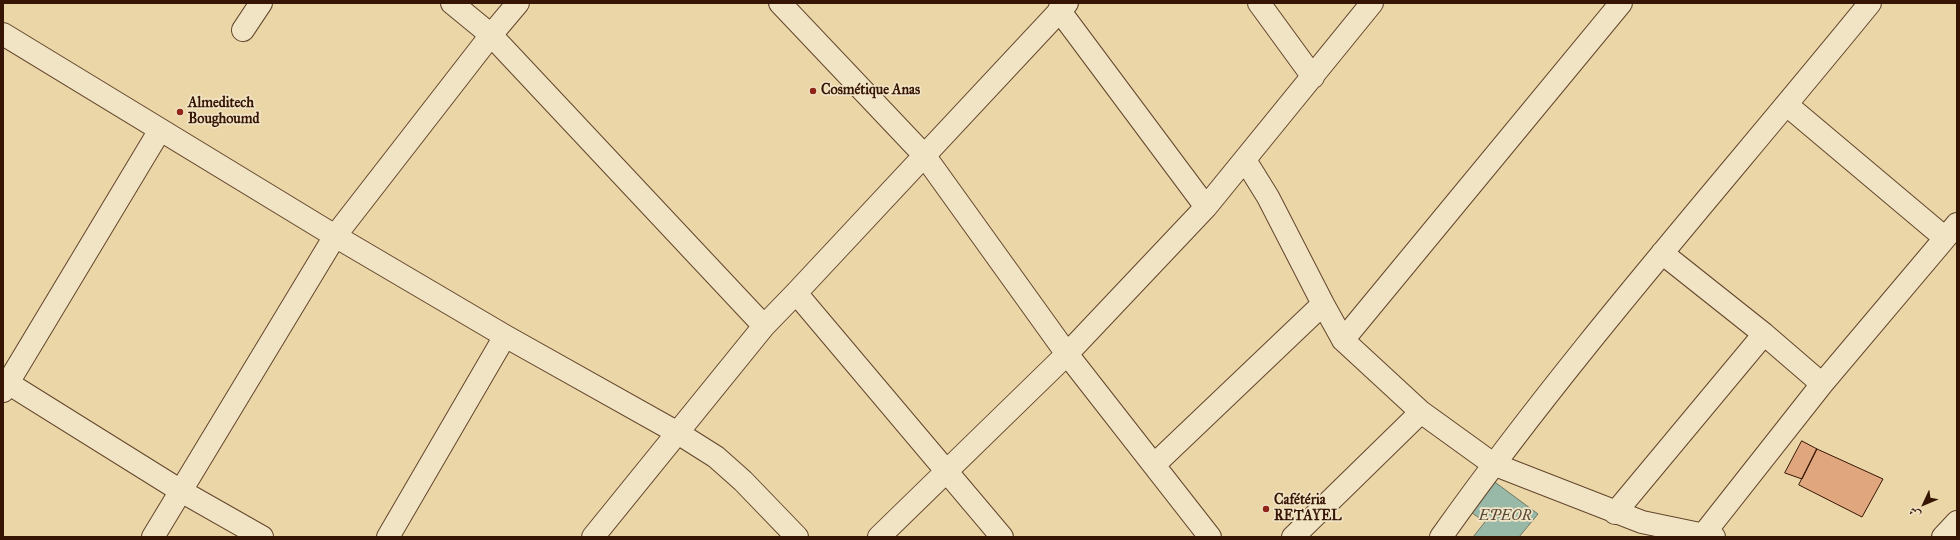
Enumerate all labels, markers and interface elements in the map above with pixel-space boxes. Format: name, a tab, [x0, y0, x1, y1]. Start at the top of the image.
place label: Cosmétique Anas	[821, 83, 920, 99]
marker: Cosmétique Anas	[808, 86, 818, 96]
place label: Almeditech Boughoumd	[188, 96, 260, 128]
marker: Almeditech Boughoumd	[175, 107, 185, 117]
north arrow	[1904, 484, 1944, 524]
place label: Cafétéria RETAYEL	[1274, 493, 1342, 526]
marker: Cafétéria RETAYEL	[1261, 504, 1271, 514]
text: ش	[1907, 504, 1923, 521]
water label: EPEOR	[1478, 507, 1532, 525]

